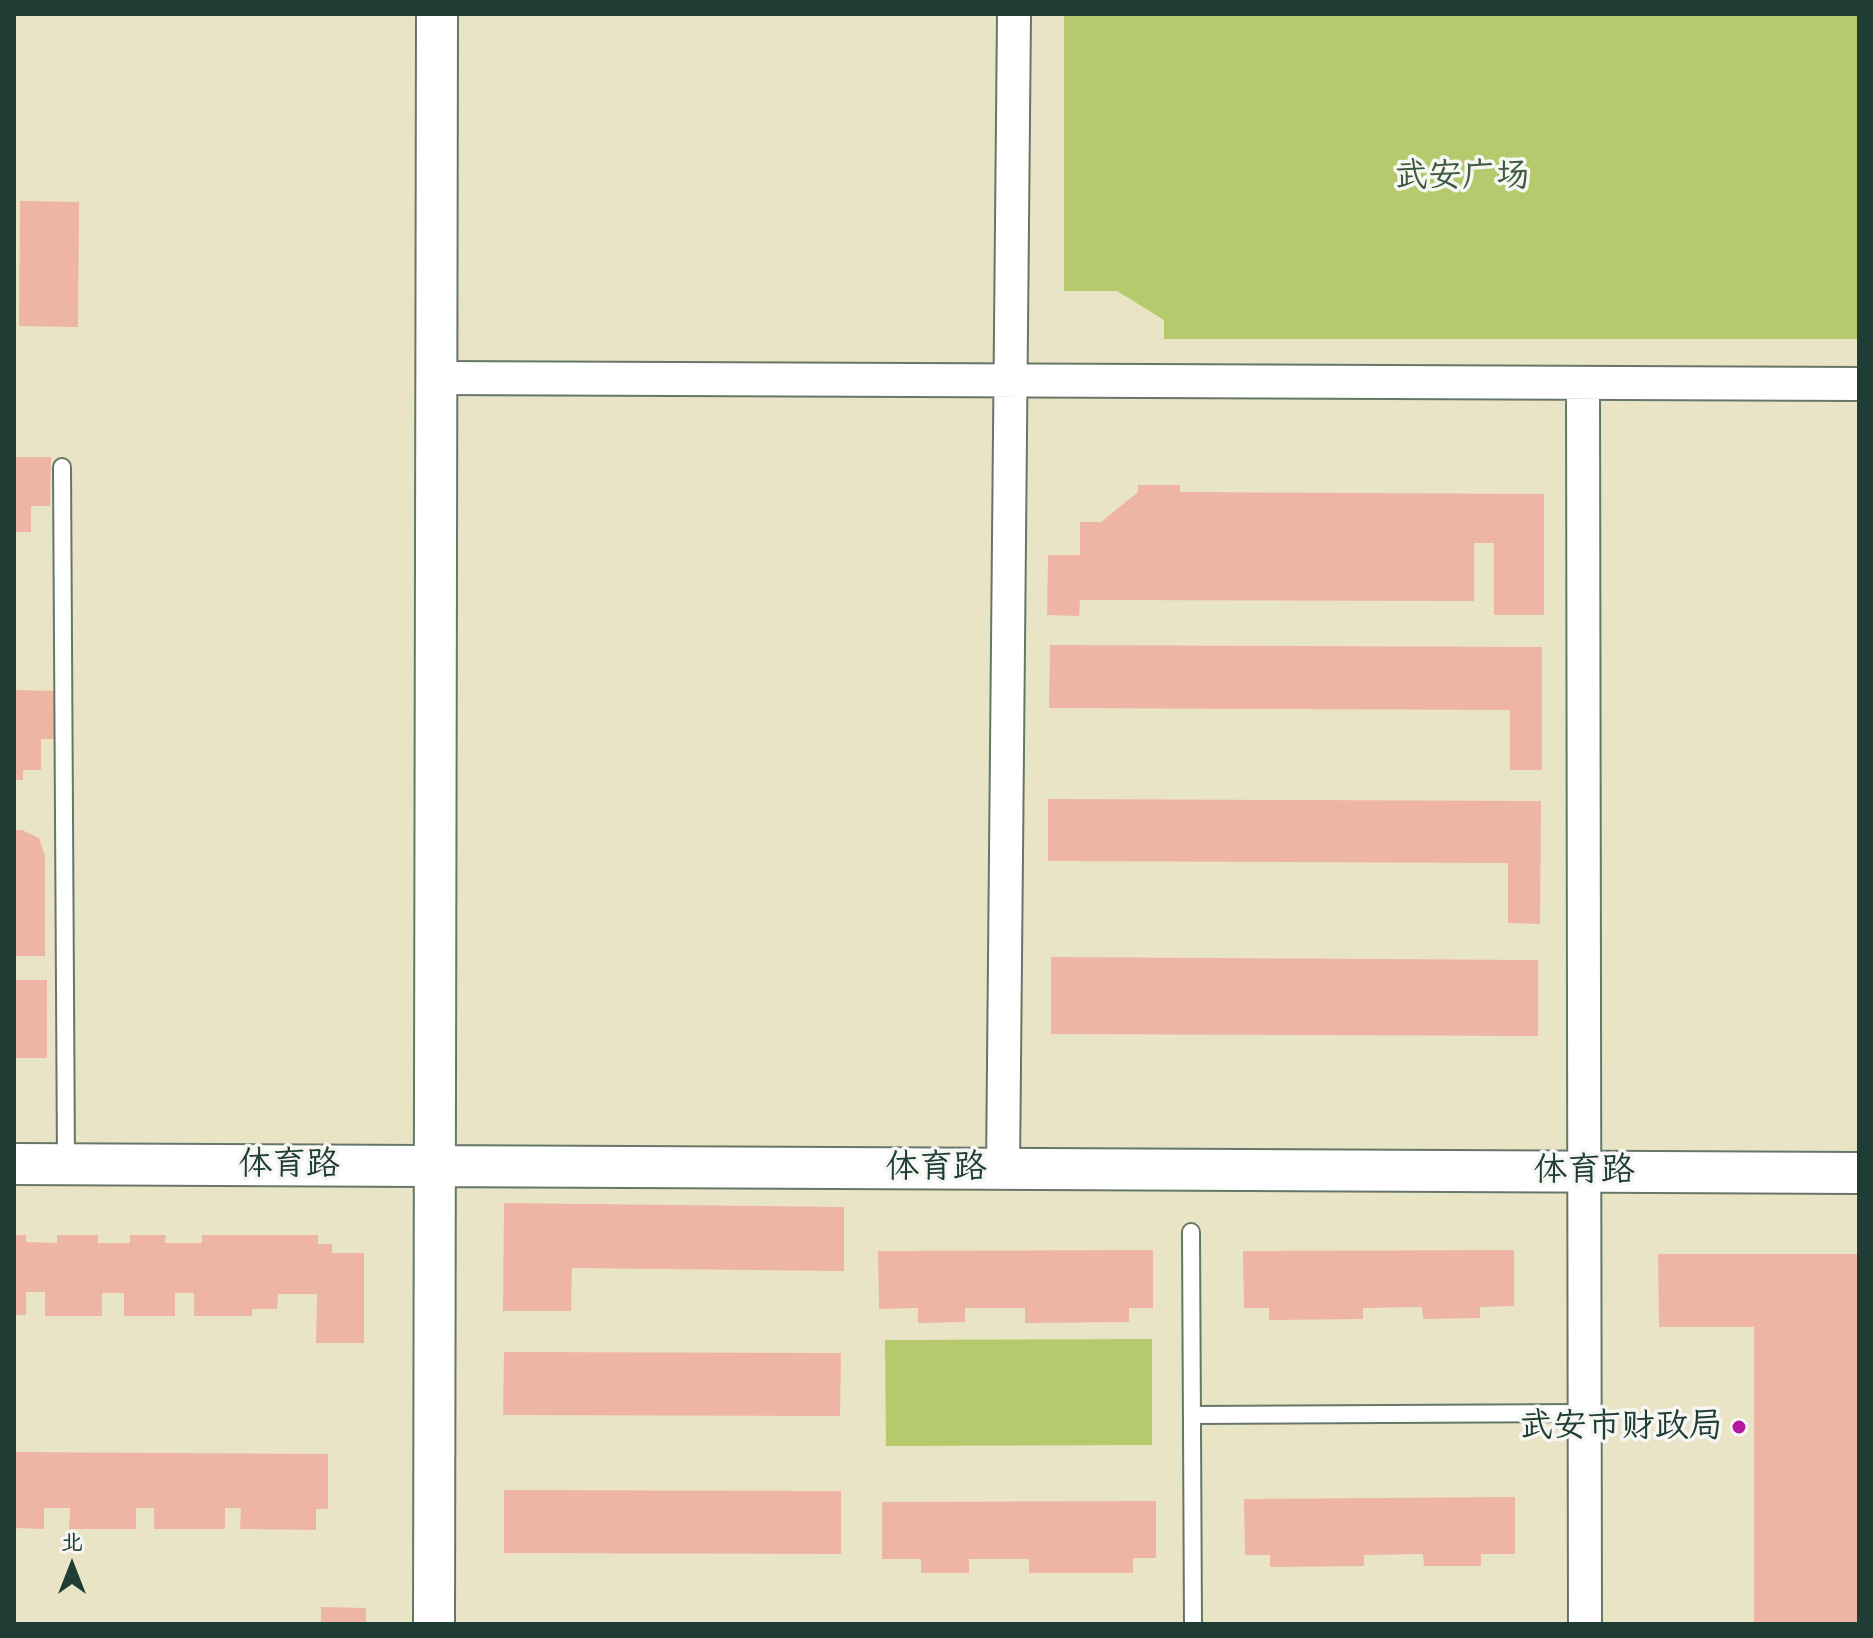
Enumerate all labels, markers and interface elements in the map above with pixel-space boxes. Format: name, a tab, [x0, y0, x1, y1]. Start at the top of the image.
park label: 武安广场	[1394, 157, 1530, 197]
street label: 体育路	[238, 1145, 340, 1185]
street label: 体育路	[885, 1148, 987, 1188]
street label: 体育路	[1533, 1151, 1635, 1191]
place label: 武安市财政局	[1519, 1407, 1723, 1447]
marker: 武安市财政局	[1730, 1418, 1748, 1436]
north arrow	[32, 1526, 112, 1606]
text: 北	[61, 1528, 83, 1555]

